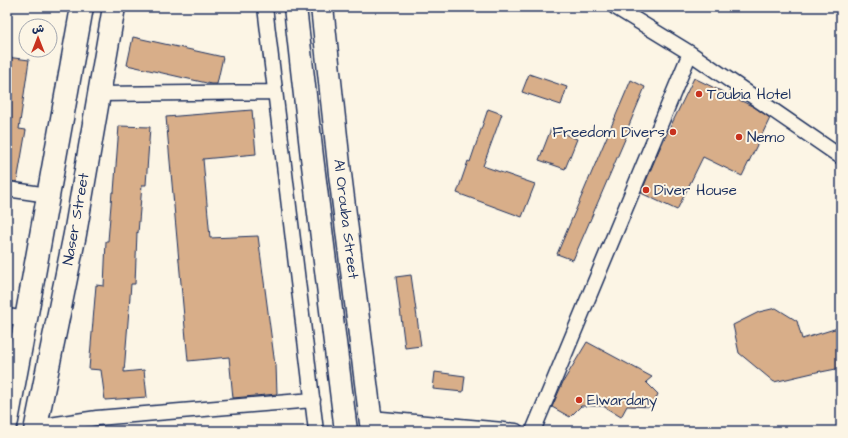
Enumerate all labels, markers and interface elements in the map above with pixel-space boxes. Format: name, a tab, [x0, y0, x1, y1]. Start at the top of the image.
north arrow	[18, 18, 58, 58]
text: ش	[32, 21, 44, 36]
place label: Toubia Hotel	[707, 84, 791, 105]
marker: Toubia Hotel	[694, 89, 704, 99]
place label: Freedom Divers	[553, 122, 665, 143]
marker: Freedom Divers	[668, 127, 678, 137]
place label: Nemo	[747, 127, 785, 148]
marker: Nemo	[734, 132, 744, 142]
street label: Al Orouba Street	[328, 158, 364, 280]
street label: Naser Street	[58, 171, 94, 267]
place label: Diver House	[654, 180, 737, 201]
marker: Diver House	[641, 185, 651, 195]
place label: Elwardany	[587, 390, 657, 412]
marker: Elwardany	[574, 395, 584, 405]

